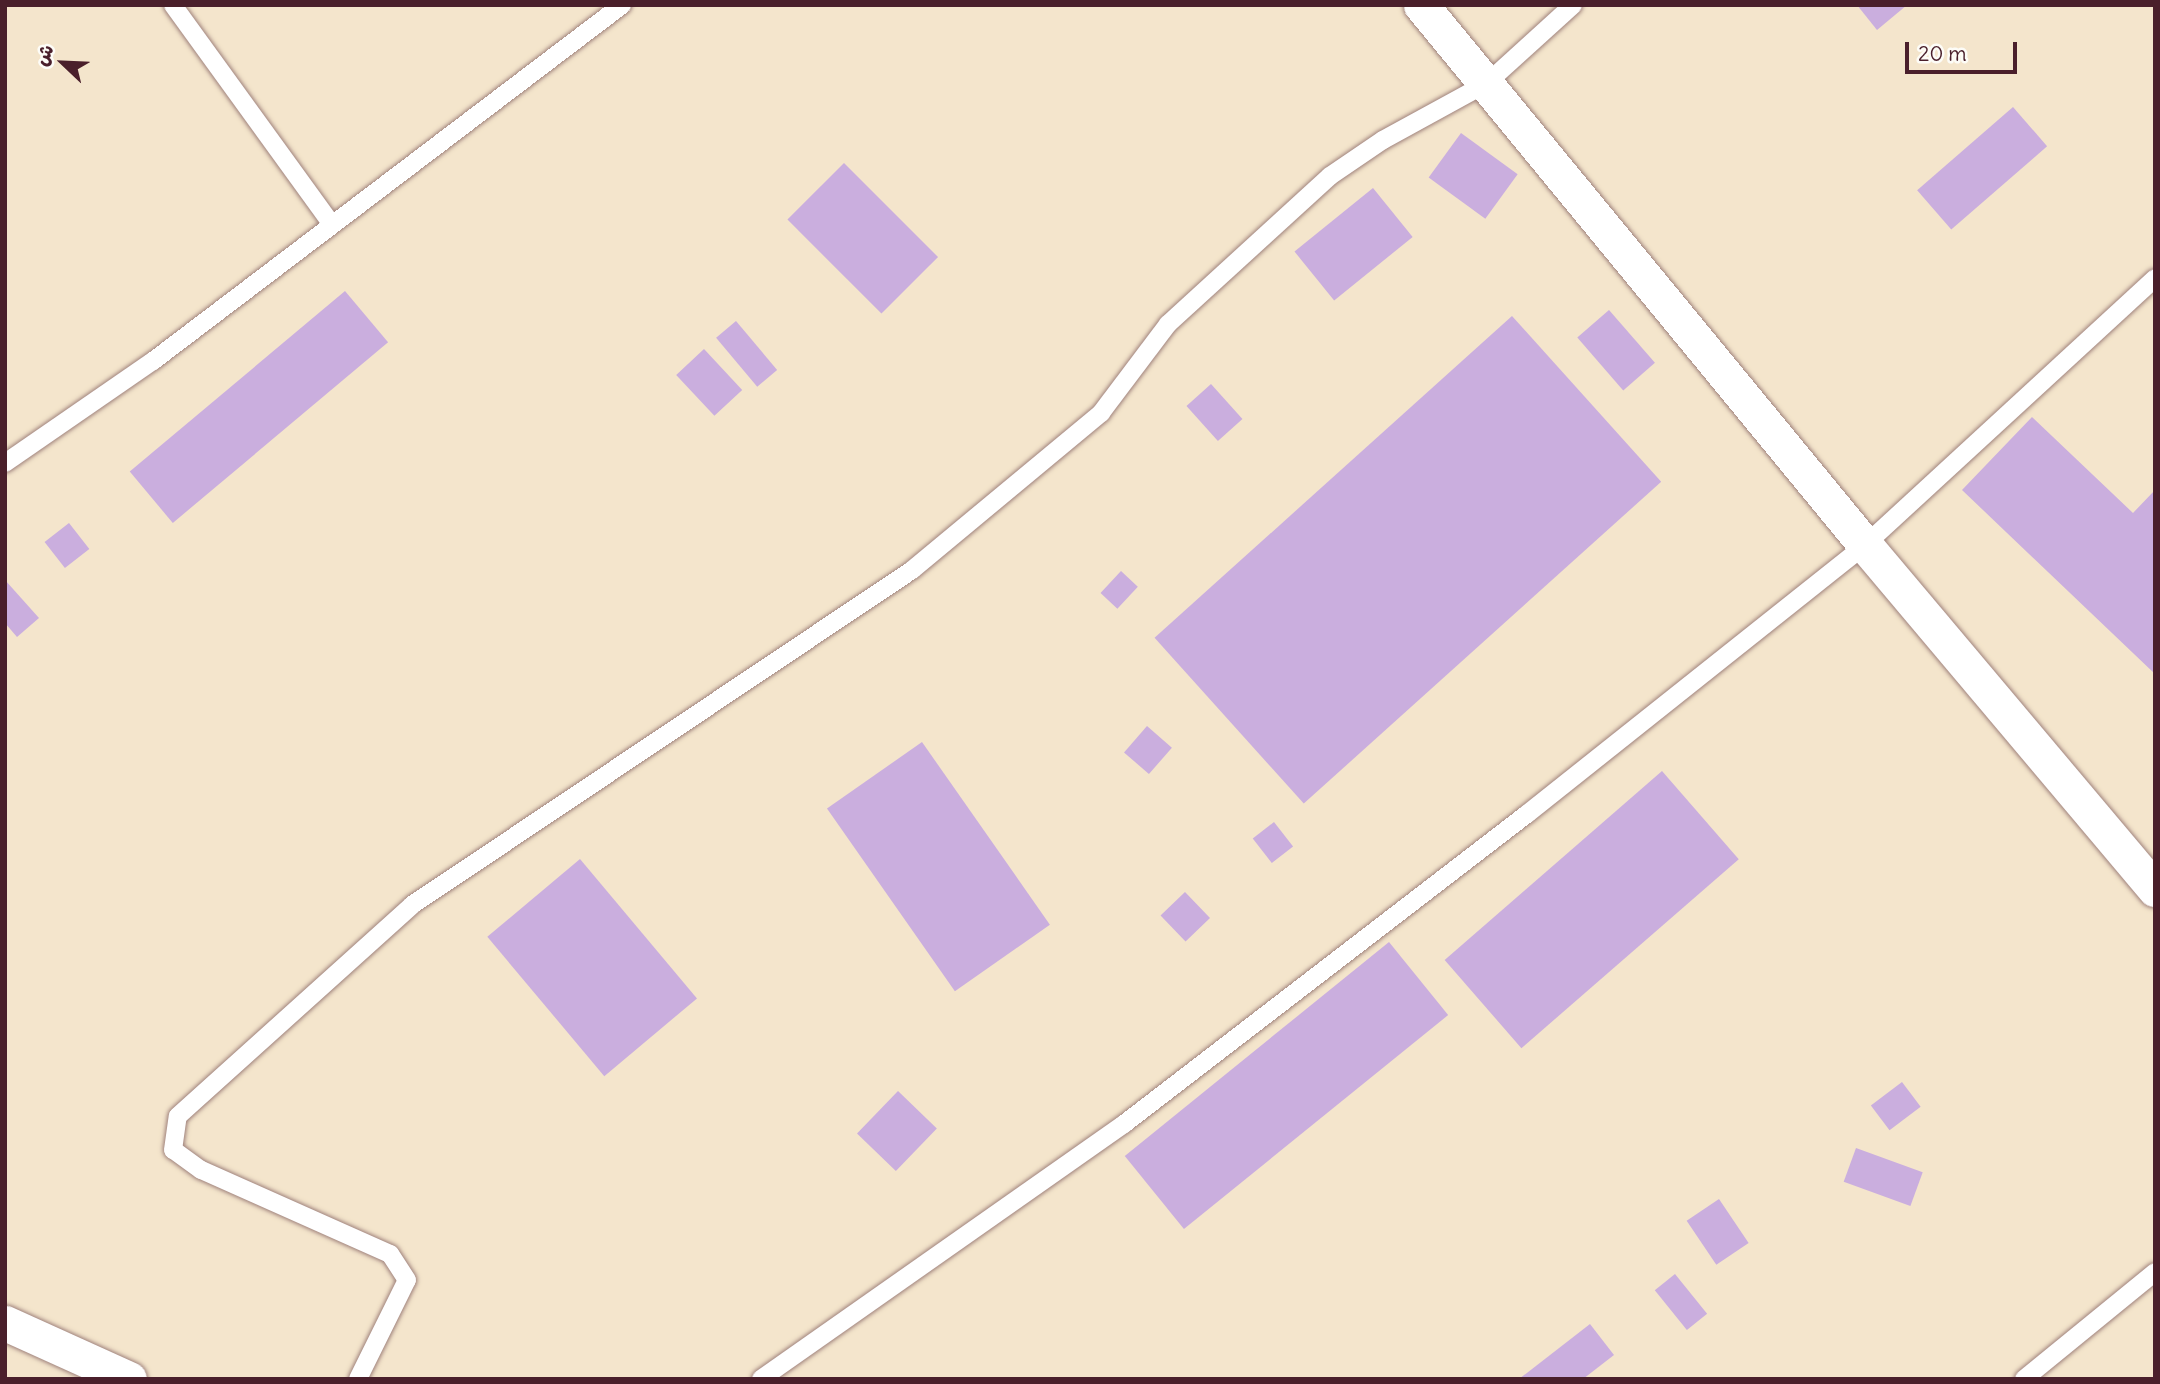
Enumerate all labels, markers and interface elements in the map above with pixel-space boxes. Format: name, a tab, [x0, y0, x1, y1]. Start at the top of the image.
north arrow	[28, 28, 98, 98]
scale bar	[1908, 28, 2020, 72]
text: ش	[29, 40, 59, 69]
text: 20 m	[1918, 40, 1967, 67]

